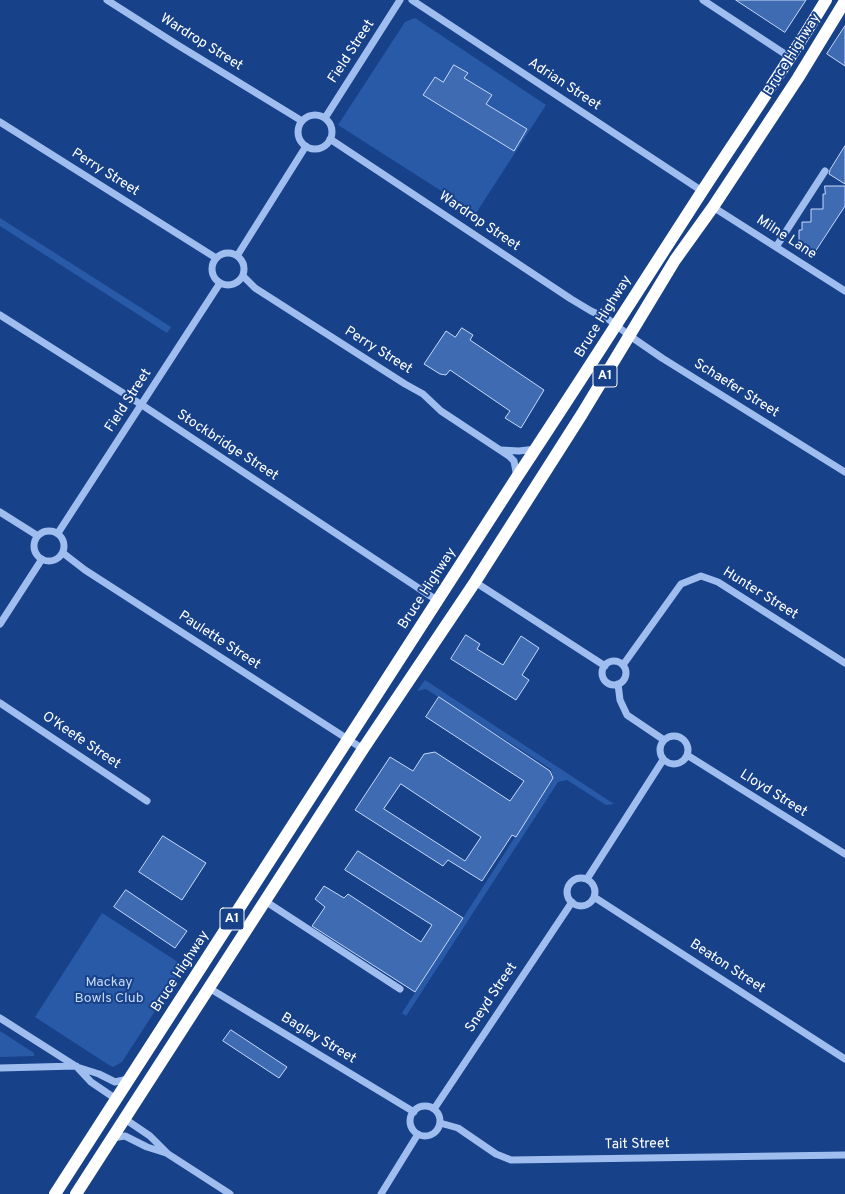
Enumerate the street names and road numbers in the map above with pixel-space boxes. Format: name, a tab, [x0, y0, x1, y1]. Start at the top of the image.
street label: Wardrop Street	[156, 11, 246, 75]
street label: Bruce Highway	[761, 11, 825, 99]
street label: Field Street	[325, 17, 379, 87]
street label: Adrian Street	[524, 55, 604, 115]
street label: Perry Street	[68, 146, 142, 200]
street label: Wardrop Street	[435, 189, 523, 255]
street label: Milne Lane	[753, 212, 819, 264]
street label: Bruce Highway	[572, 273, 636, 361]
street label: Perry Street	[341, 324, 415, 378]
street label: Schaefer Street	[690, 356, 782, 422]
road number: A1	[593, 365, 617, 387]
street label: Field Street	[102, 366, 156, 436]
street label: Stockbridge Street	[173, 407, 281, 485]
street label: Bruce Highway	[395, 545, 461, 633]
street label: Hunter Street	[719, 564, 801, 624]
street label: Paulette Street	[175, 608, 263, 674]
street label: O'Keefe Street	[39, 709, 123, 773]
street label: Lloyd Street	[736, 767, 810, 821]
road number: A1	[220, 908, 244, 930]
street label: Bruce Highway	[148, 928, 214, 1016]
street label: Beaton Street	[686, 936, 768, 998]
street label: Sneyd Street	[462, 960, 522, 1036]
street label: Bagley Street	[277, 1010, 359, 1068]
street label: Tait Street	[604, 1136, 670, 1154]

